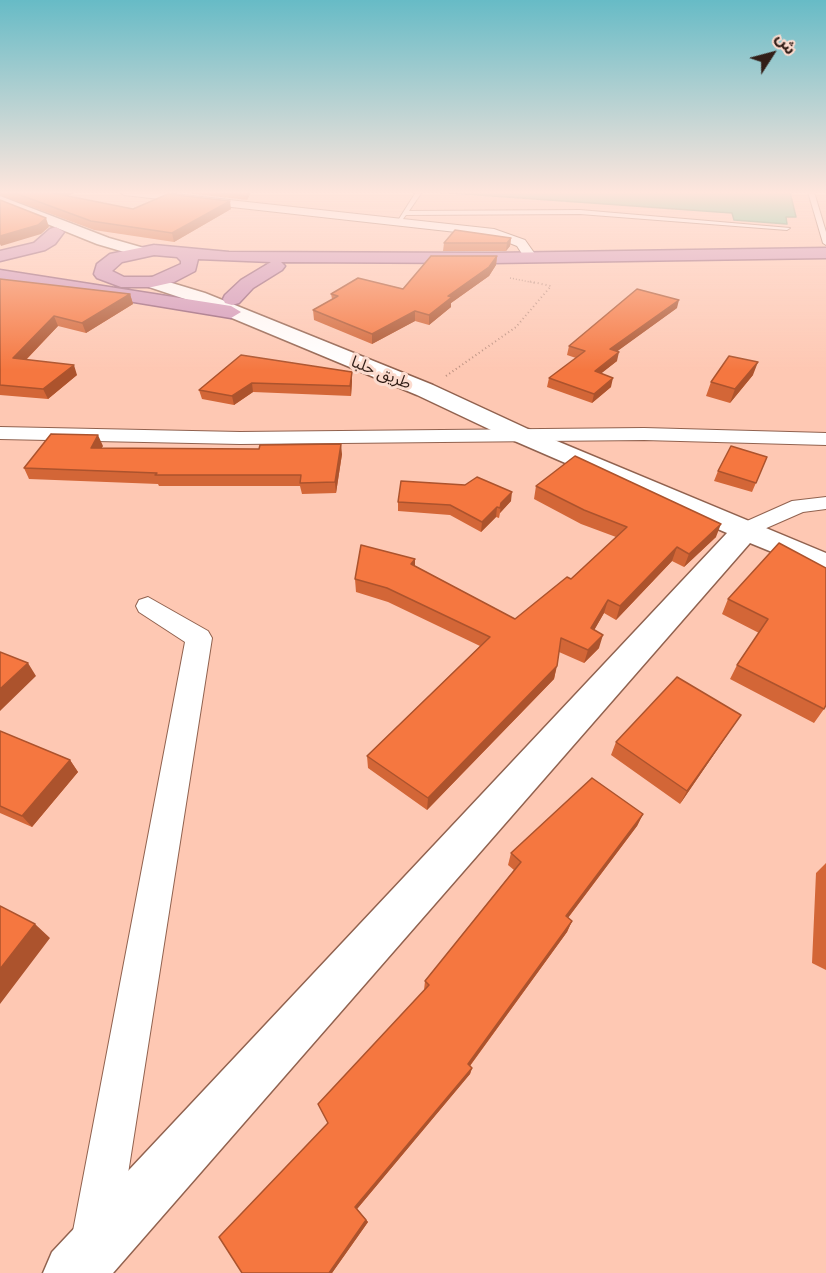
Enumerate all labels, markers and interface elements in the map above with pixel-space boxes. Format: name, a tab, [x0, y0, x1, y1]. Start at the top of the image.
north arrow	[742, 24, 802, 84]
text: ش	[772, 29, 801, 58]
street label: طريق حلبا	[348, 352, 414, 394]

